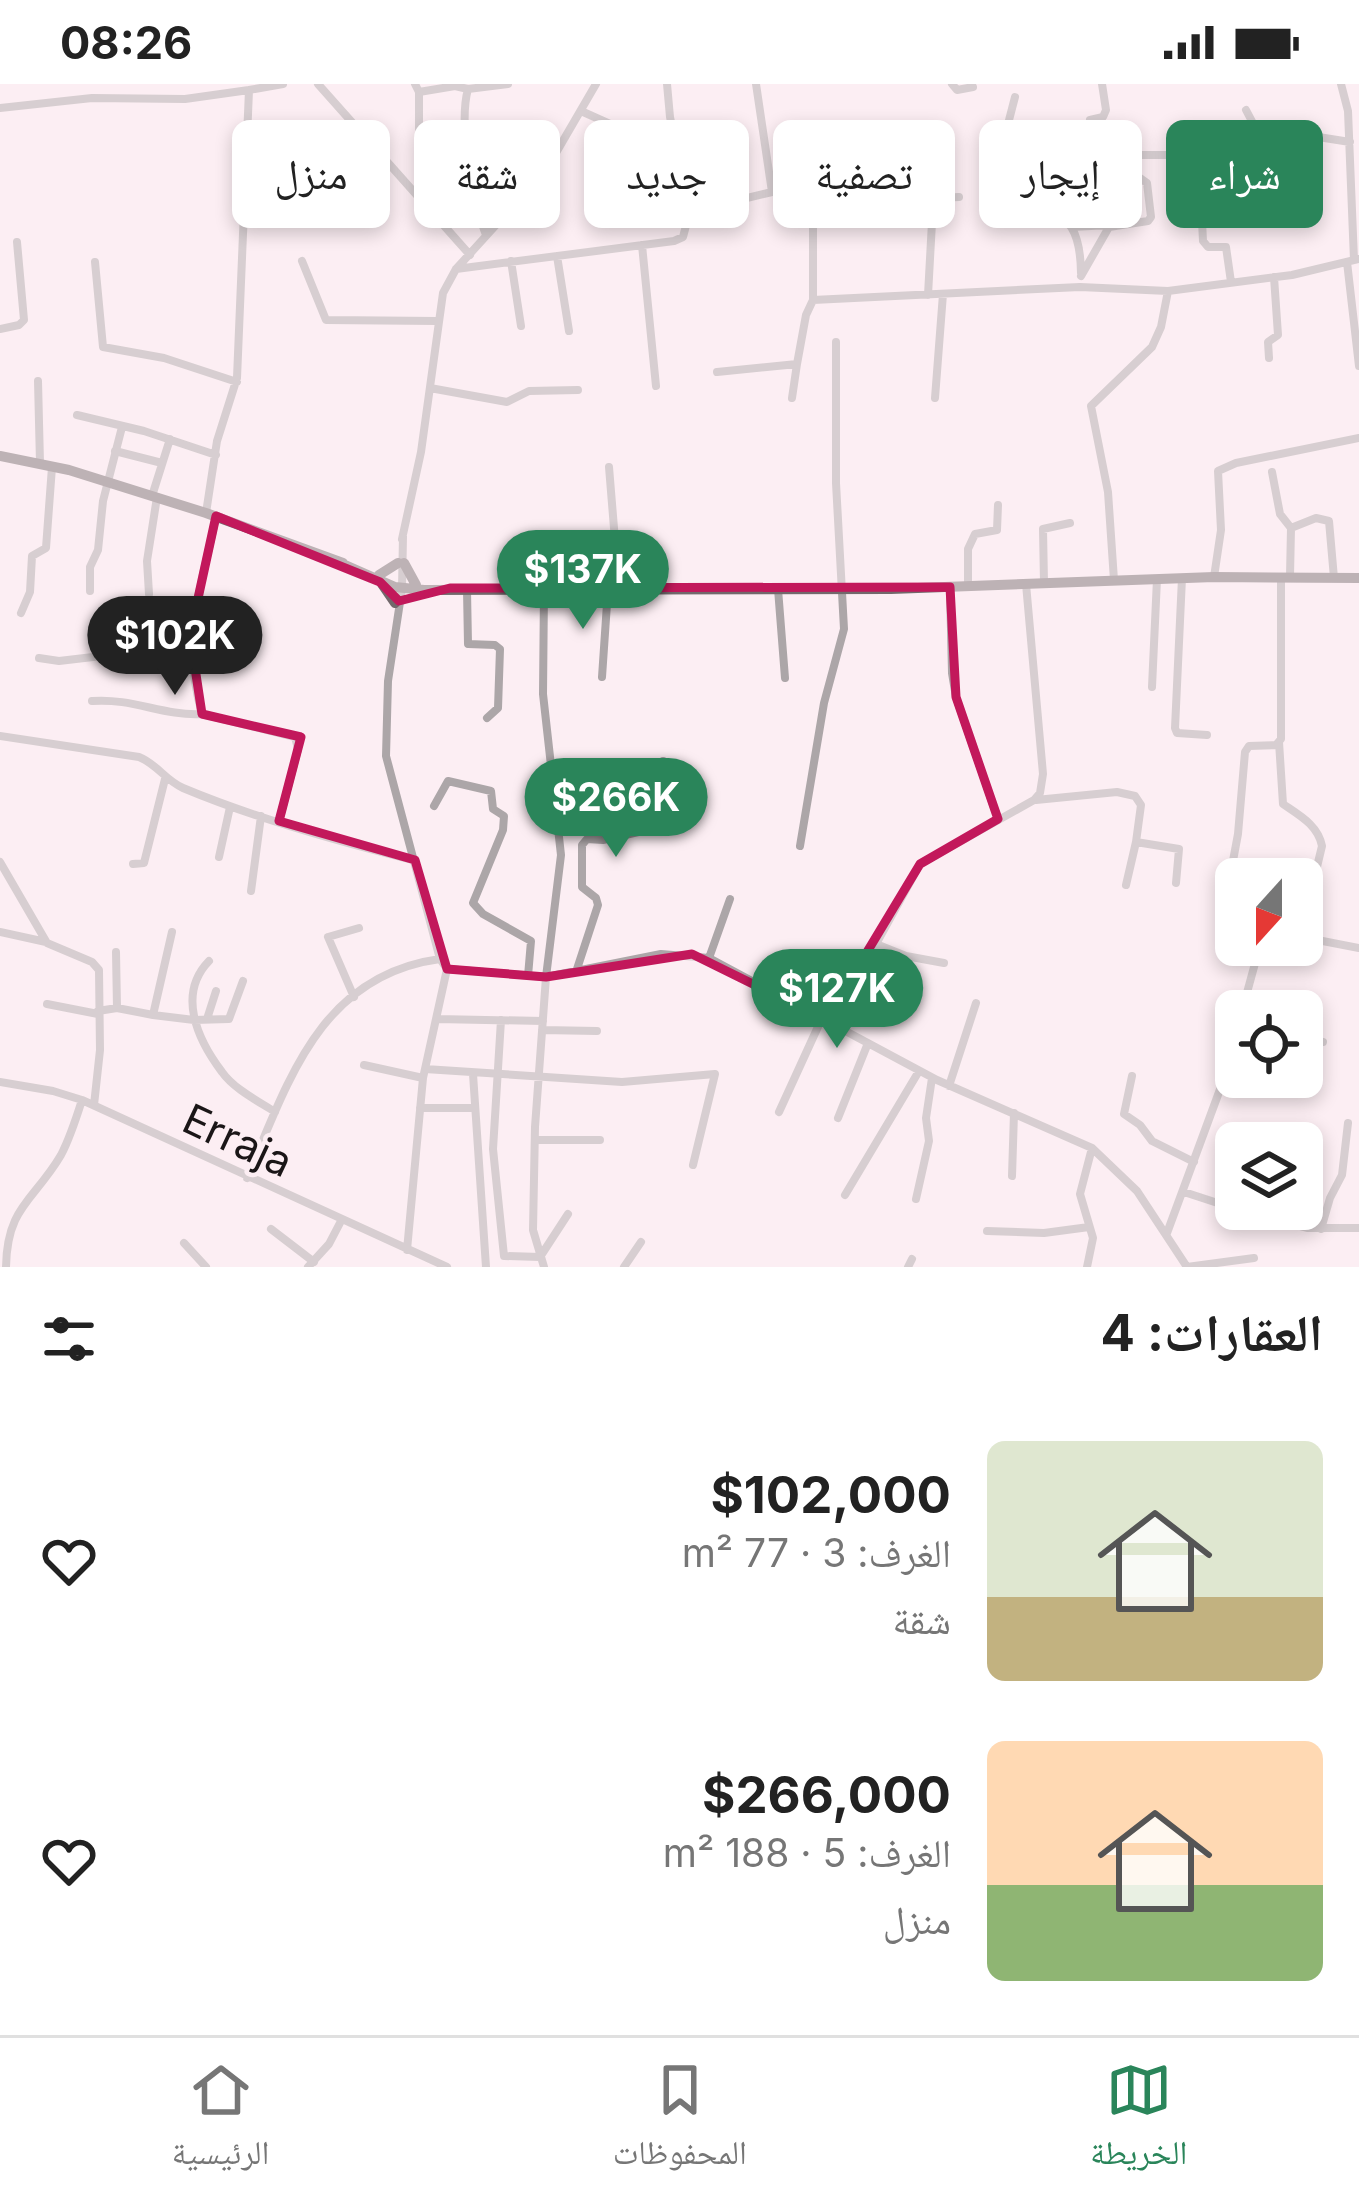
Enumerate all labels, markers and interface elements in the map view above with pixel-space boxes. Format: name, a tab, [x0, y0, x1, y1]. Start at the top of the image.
text: 08:26	[60, 15, 192, 70]
chip: منزل	[232, 120, 390, 228]
chip: شقة	[414, 120, 560, 228]
chip: جديد	[584, 120, 749, 228]
chip: تصفية	[773, 120, 955, 228]
chip: إيجار	[979, 120, 1142, 228]
chip: شراء	[1166, 120, 1323, 228]
pin: $137K	[499, 530, 667, 632]
text: $137K	[524, 545, 642, 592]
pin: $102K	[91, 596, 259, 698]
text: $102K	[114, 611, 236, 658]
pin: $266K	[532, 758, 700, 860]
text: $266K	[552, 773, 680, 820]
north arrow	[1215, 858, 1323, 966]
map controls	[1215, 858, 1323, 1230]
pin: $127K	[753, 949, 921, 1051]
text: $127K	[778, 964, 896, 1011]
button: locate	[1215, 990, 1323, 1098]
street label: Erraja	[175, 1093, 301, 1187]
button: layers	[1215, 1122, 1323, 1230]
text: العقارات: 4	[1100, 1302, 1323, 1363]
icon: filters	[36, 1306, 102, 1372]
text: $102,000	[710, 1464, 951, 1525]
icon: home	[1083, 1489, 1227, 1633]
icon: heart	[36, 1528, 102, 1594]
text: الغرف: 3 · 77 m²	[682, 1529, 951, 1576]
text: شقة	[893, 1596, 951, 1643]
text: $266,000	[702, 1764, 951, 1825]
icon: home	[1083, 1789, 1227, 1933]
icon: heart	[36, 1828, 102, 1894]
text: الغرف: 5 · 188 m²	[663, 1829, 951, 1876]
text: منزل	[883, 1896, 951, 1943]
tab: الرئيسية	[172, 2057, 269, 2185]
tab: المحفوظات	[613, 2057, 747, 2185]
tab: الخريطة	[1090, 2057, 1187, 2185]

